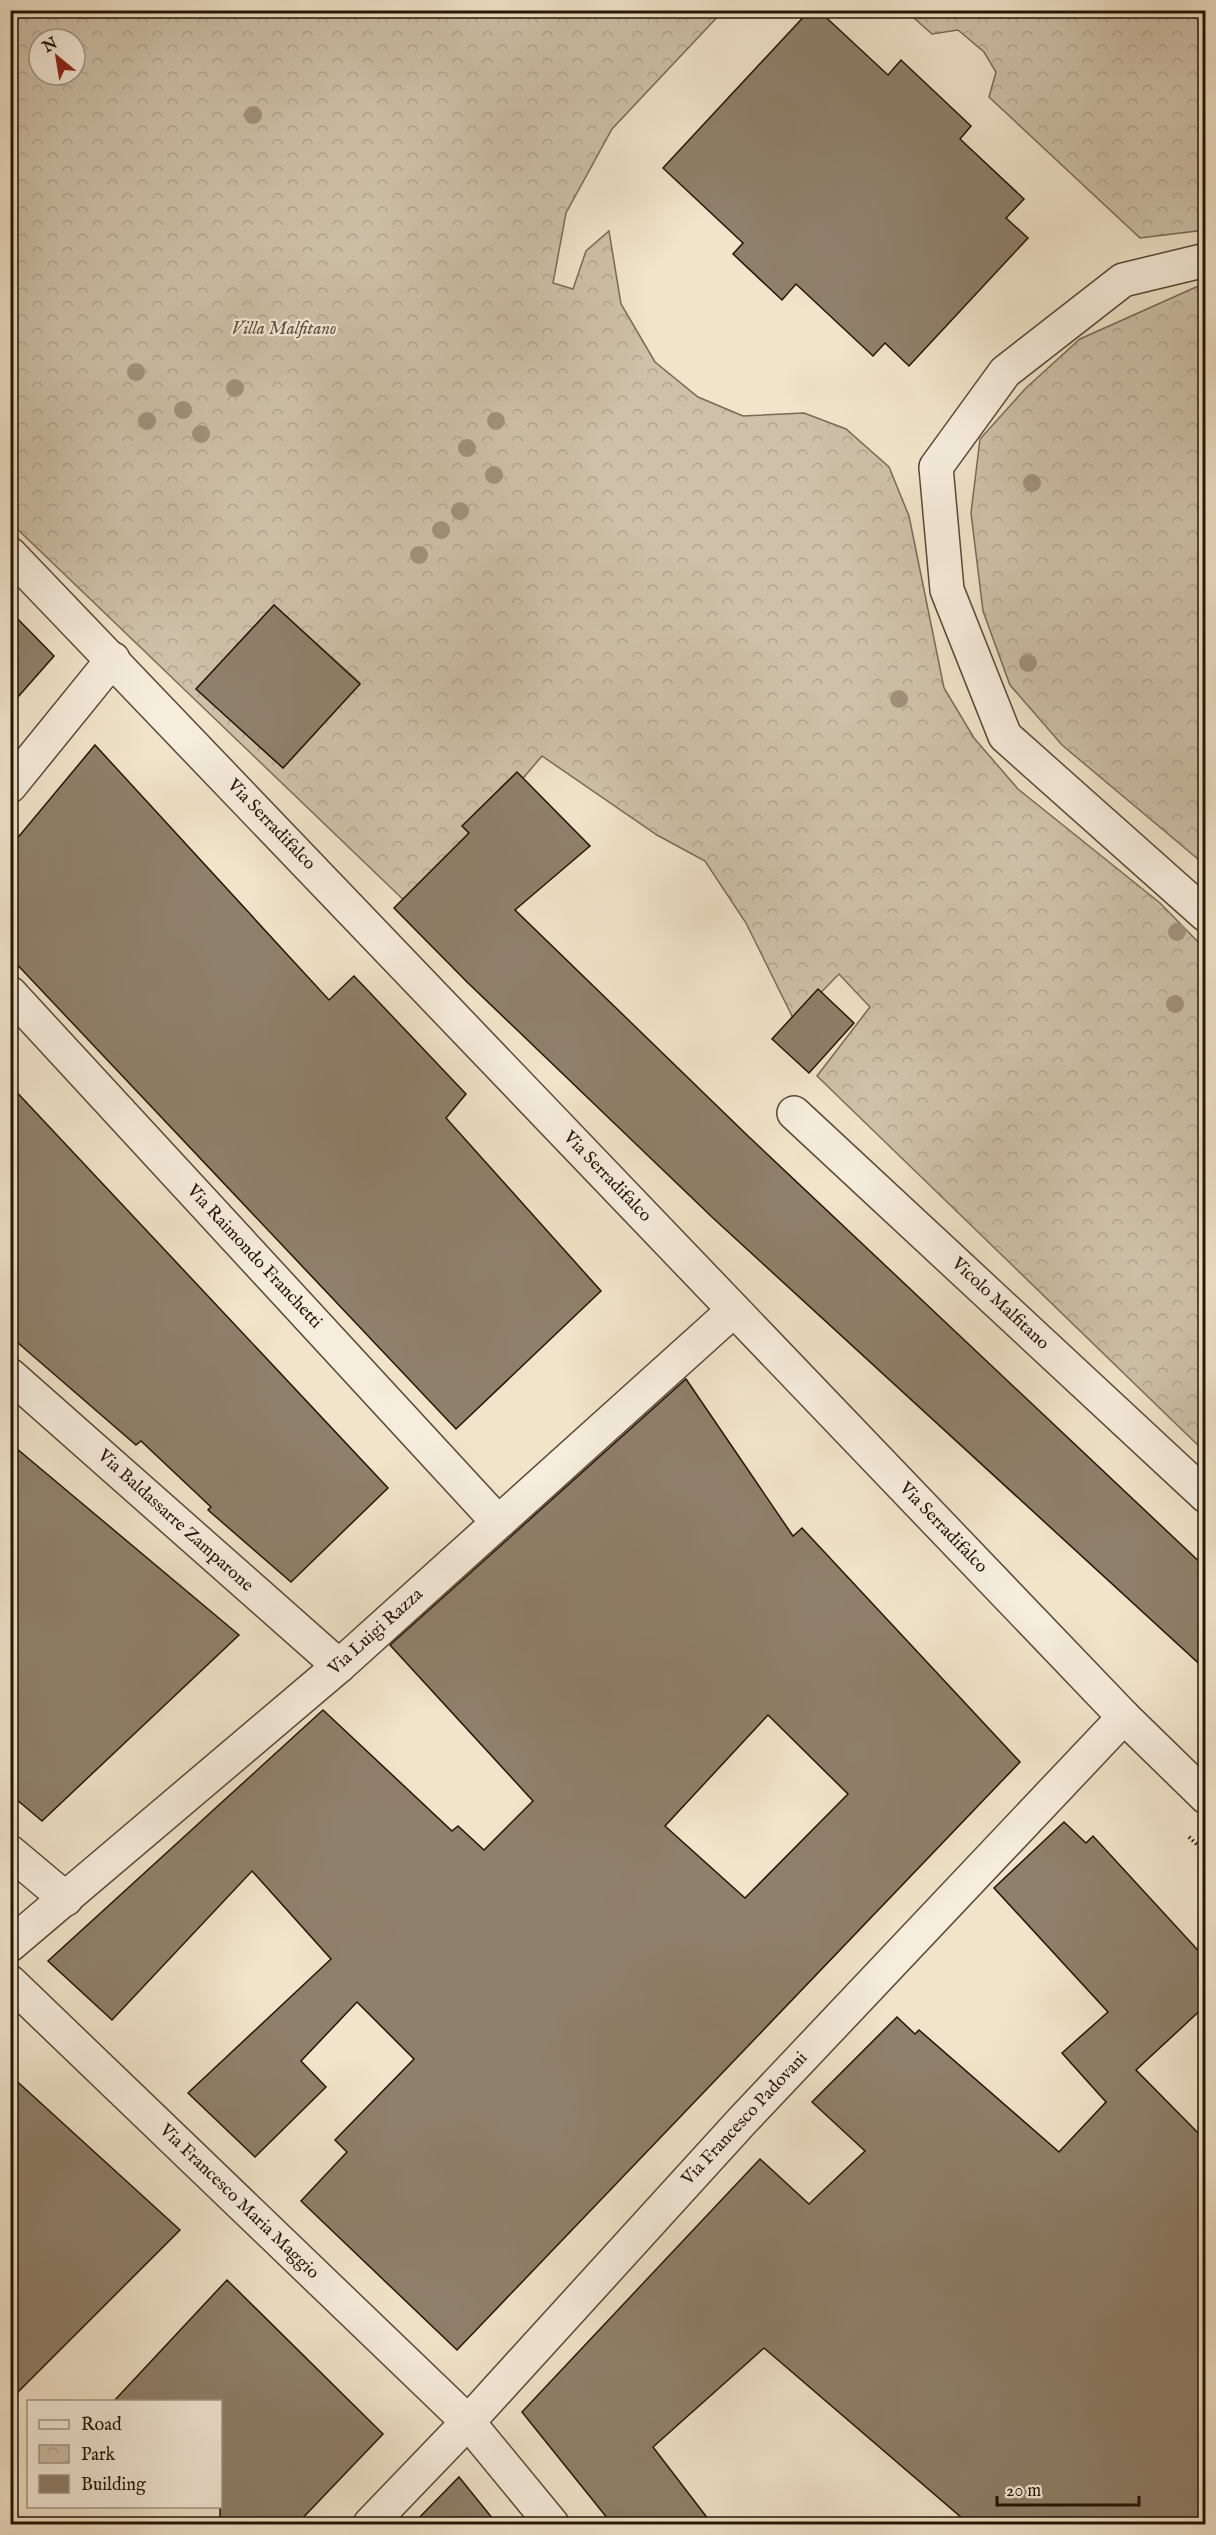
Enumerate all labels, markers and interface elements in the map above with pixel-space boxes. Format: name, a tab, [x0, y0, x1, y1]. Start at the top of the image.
north arrow	[27, 27, 87, 87]
text: N	[39, 34, 62, 58]
park label: Villa Malfitano	[232, 318, 336, 341]
street label: Via Serradifalco	[221, 774, 320, 876]
street label: Via Serradifalco	[557, 1126, 656, 1228]
street label: Via Raimondo Franchetti	[181, 1179, 327, 1334]
street label: Vicolo Malfitano	[945, 1252, 1054, 1355]
street label: Via Baldassarre Zamparone	[91, 1444, 258, 1597]
street label: Via Serradifalco	[893, 1477, 992, 1579]
street label: Via Luigi Razza	[323, 1583, 428, 1681]
street label: Via Francesco Padovani	[676, 2047, 813, 2191]
street label: Via Francesco Maria Maggio	[153, 2119, 324, 2285]
legend	[27, 2400, 222, 2508]
text: Road	[81, 2414, 122, 2437]
text: Park	[81, 2444, 116, 2467]
scale bar	[997, 2469, 1140, 2507]
text: Building	[81, 2474, 146, 2497]
text: 20 m	[1006, 2480, 1041, 2503]

